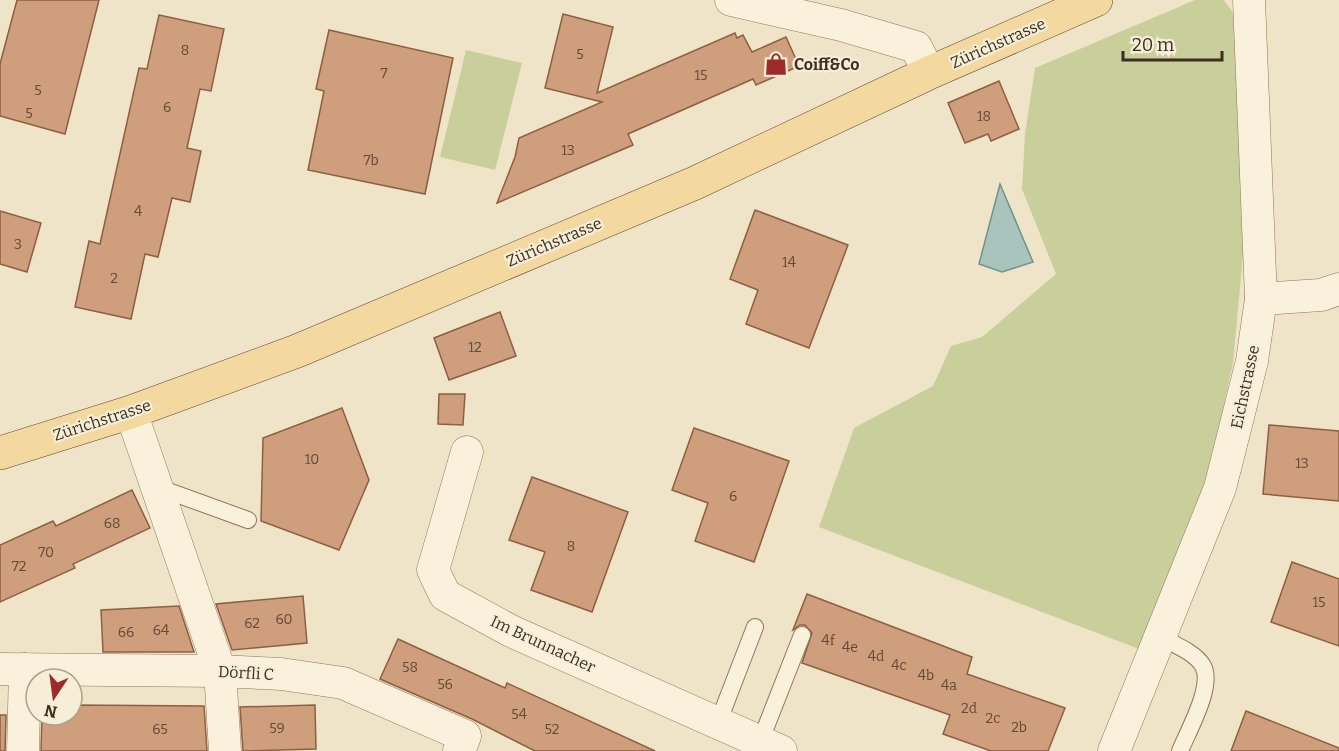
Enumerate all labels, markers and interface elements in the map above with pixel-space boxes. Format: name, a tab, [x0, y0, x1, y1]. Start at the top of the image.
street label: Zürichstrasse	[948, 14, 1048, 72]
scale bar	[1123, 24, 1222, 62]
text: 20 m	[1132, 34, 1174, 56]
house number: 8	[181, 42, 189, 59]
house number: 5	[576, 46, 584, 63]
shop icon: Coiff&Co	[763, 51, 789, 77]
place label: Coiff&Co	[794, 55, 860, 74]
house number: 7	[380, 65, 388, 82]
house number: 15	[694, 67, 708, 84]
house number: 5	[34, 82, 42, 99]
house number: 6	[163, 99, 171, 116]
house number: 5	[25, 105, 33, 122]
house number: 18	[977, 108, 991, 125]
house number: 13	[561, 142, 575, 159]
house number: 7b	[363, 152, 379, 169]
house number: 4	[134, 203, 142, 220]
street label: Zürichstrasse	[503, 213, 605, 271]
house number: 3	[14, 236, 22, 253]
house number: 14	[782, 254, 796, 271]
house number: 2	[110, 270, 118, 287]
house number: 12	[468, 339, 482, 356]
street label: Eichstrasse	[1227, 343, 1263, 431]
street label: Zürichstrasse	[51, 395, 153, 445]
house number: 10	[305, 451, 319, 468]
house number: 13	[1295, 455, 1309, 472]
house number: 6	[729, 488, 737, 505]
house number: 68	[104, 515, 120, 532]
house number: 8	[567, 538, 575, 555]
house number: 70	[38, 544, 54, 561]
house number: 72	[12, 558, 26, 575]
house number: 15	[1312, 594, 1326, 611]
house number: 60	[275, 611, 293, 628]
street label: Im Brunnacher	[487, 611, 599, 677]
house number: 62	[244, 615, 260, 632]
house number: 64	[153, 622, 169, 639]
house number: 66	[118, 624, 134, 641]
house number: 4f	[821, 632, 836, 649]
house number: 4e	[842, 639, 858, 656]
house number: 4d	[868, 648, 884, 665]
house number: 4c	[891, 657, 907, 674]
house number: 58	[402, 659, 418, 676]
street label: Dörfli C	[218, 662, 274, 684]
north arrow	[24, 667, 84, 727]
house number: 4b	[918, 667, 934, 684]
house number: 56	[437, 676, 453, 693]
house number: 4a	[941, 677, 957, 694]
text: N	[43, 700, 59, 722]
house number: 2d	[961, 700, 977, 717]
house number: 54	[511, 706, 527, 723]
house number: 2c	[986, 710, 1000, 727]
house number: 2b	[1011, 719, 1027, 736]
house number: 59	[269, 720, 285, 737]
house number: 65	[152, 721, 168, 738]
house number: 52	[545, 721, 559, 738]

